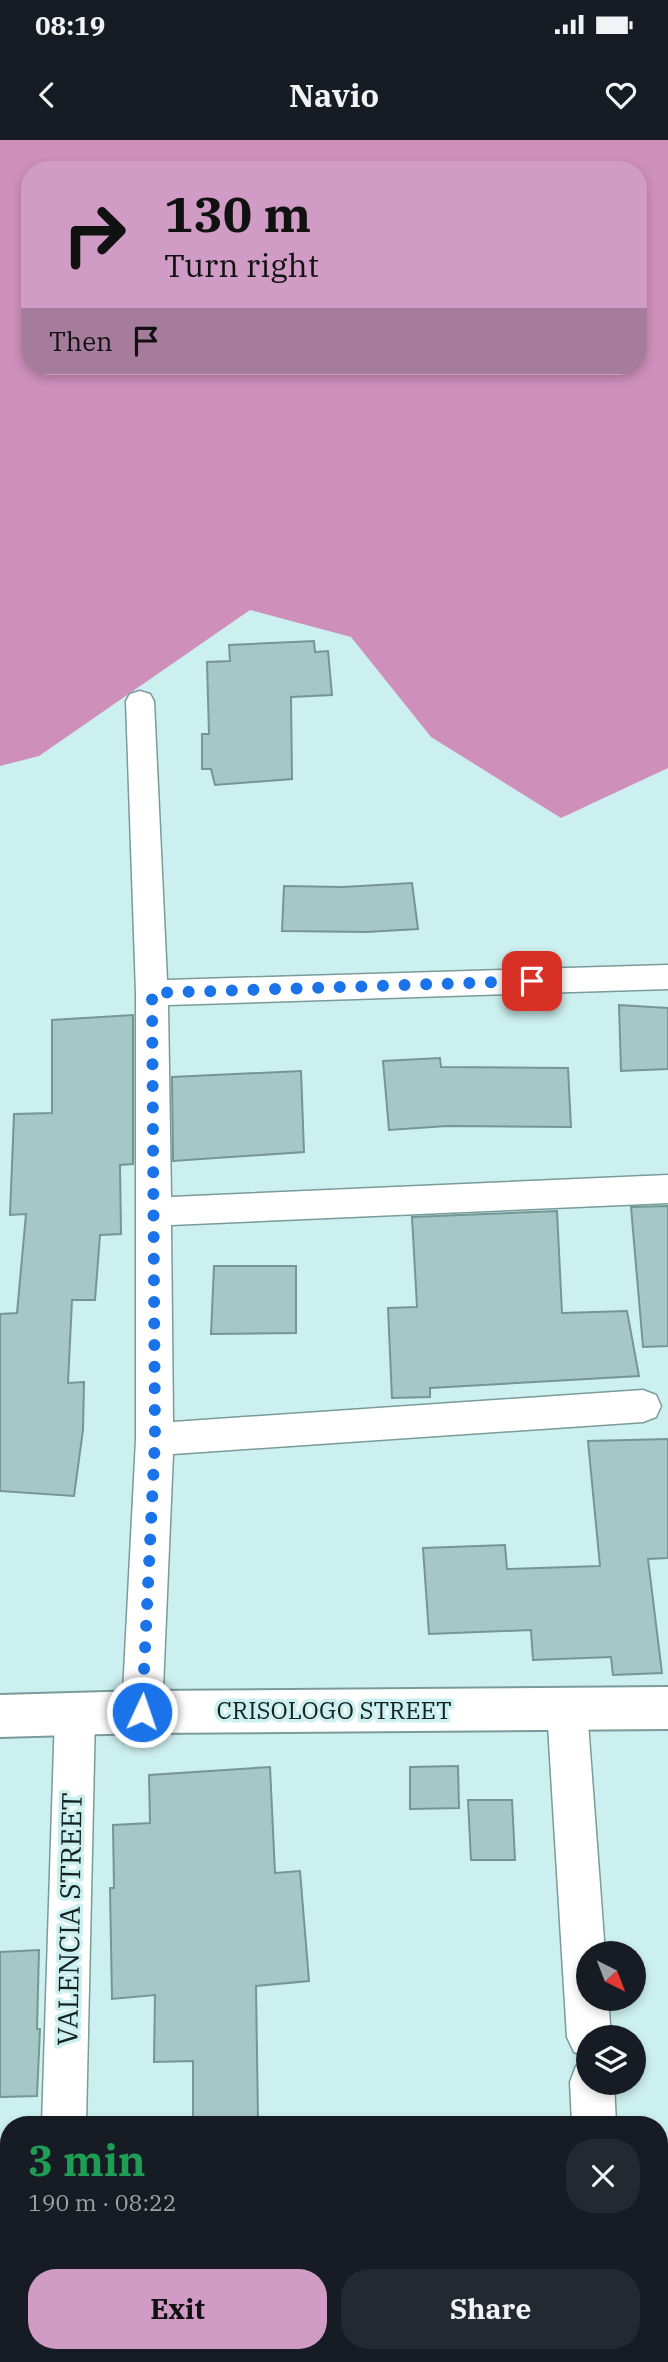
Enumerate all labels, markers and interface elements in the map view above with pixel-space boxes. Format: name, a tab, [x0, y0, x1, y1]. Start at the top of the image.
text: 08:19	[35, 8, 105, 42]
text: Navio	[289, 74, 379, 116]
icon: back	[28, 76, 66, 114]
icon: heart	[602, 76, 640, 114]
text: 130 m	[164, 182, 311, 245]
icon: right	[49, 189, 140, 280]
text: Turn right	[164, 244, 319, 286]
icon: arrive	[127, 322, 165, 360]
text: Then	[49, 324, 113, 358]
pin	[502, 951, 562, 1011]
icon: arrive	[513, 962, 551, 1000]
position arrow	[105, 1675, 179, 1749]
street label: CRISOLOGO STREET	[216, 1694, 452, 1726]
street label: VALENCIA STREET	[48, 1792, 90, 2046]
north arrow	[576, 1941, 646, 2011]
map controls	[576, 1941, 646, 2095]
button: layers	[576, 2025, 646, 2095]
text: 3 min	[28, 2133, 146, 2188]
button: close	[566, 2139, 640, 2213]
text: 190 m · 08:22	[28, 2187, 177, 2217]
button: Exit	[28, 2269, 327, 2349]
button: Share	[341, 2269, 640, 2349]

